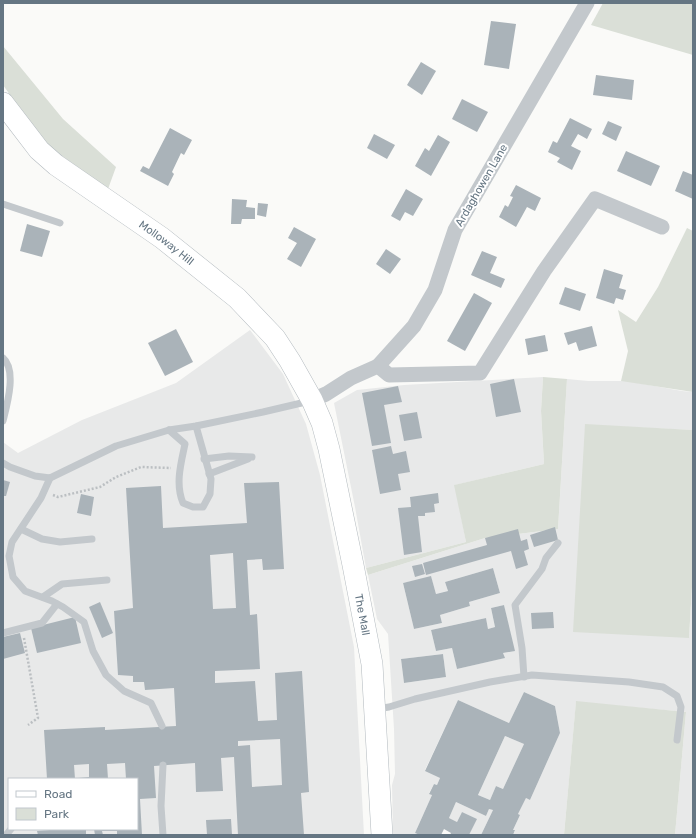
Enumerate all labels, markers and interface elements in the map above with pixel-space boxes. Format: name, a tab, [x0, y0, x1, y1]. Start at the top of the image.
street label: Ardaghowen Lane	[453, 142, 510, 229]
street label: Molloway Hill	[136, 218, 196, 268]
street label: The Mall	[352, 593, 372, 637]
legend	[8, 778, 138, 830]
text: Road	[44, 787, 72, 801]
text: Park	[44, 807, 70, 821]

